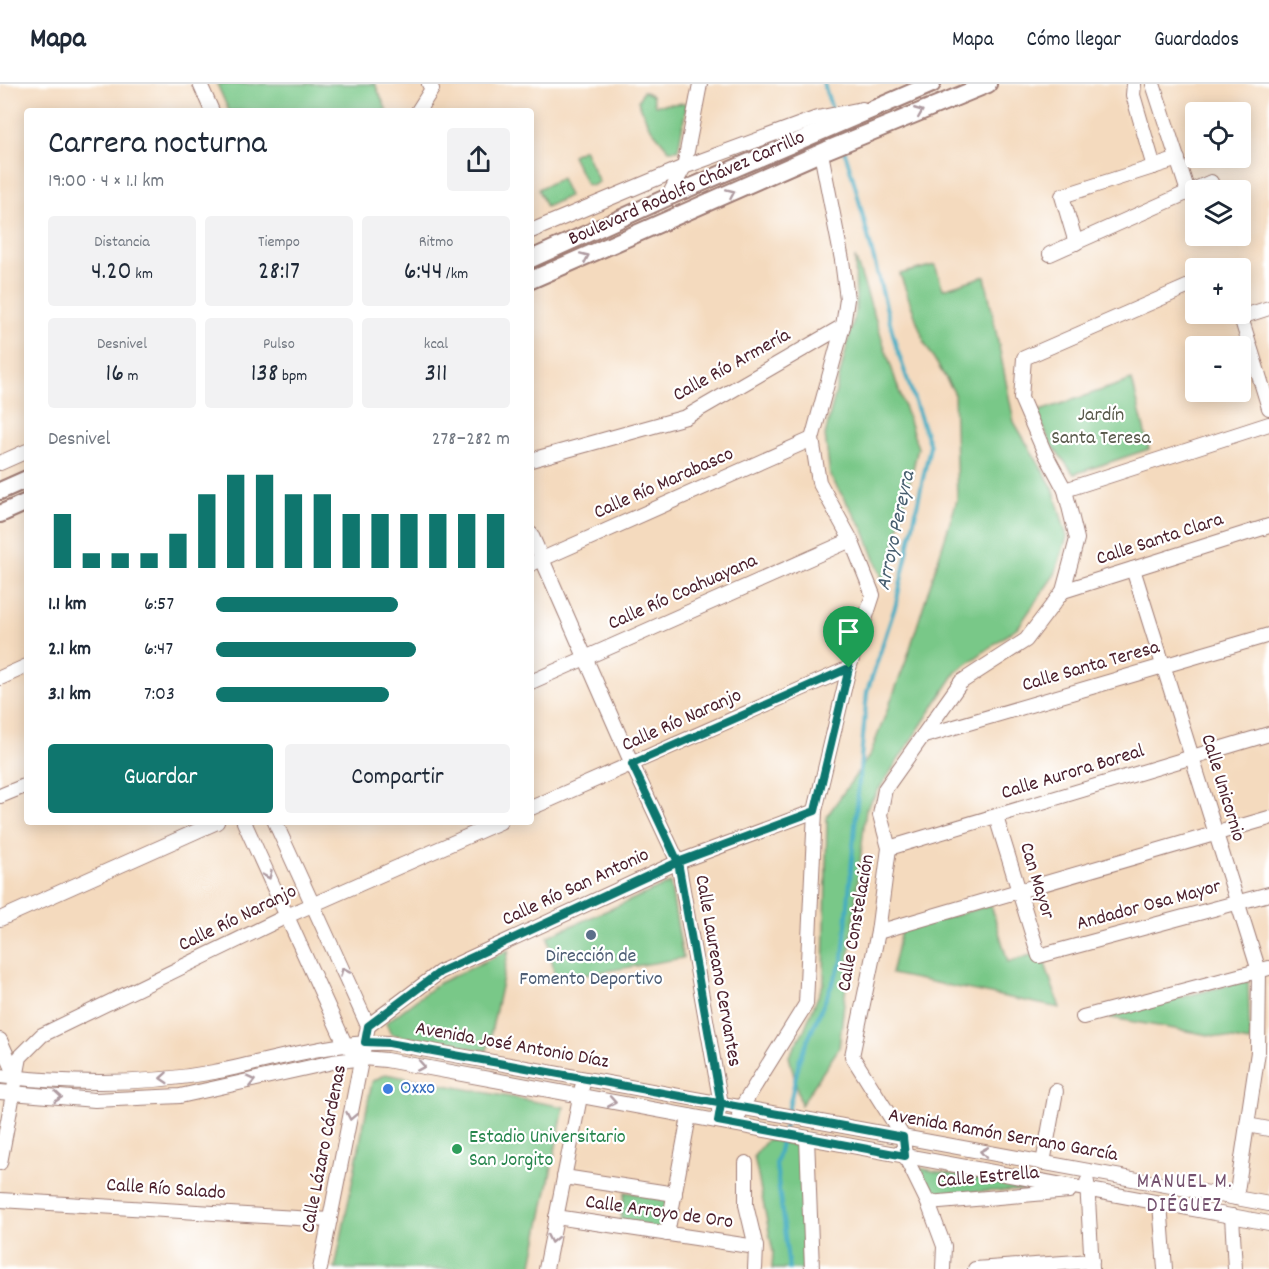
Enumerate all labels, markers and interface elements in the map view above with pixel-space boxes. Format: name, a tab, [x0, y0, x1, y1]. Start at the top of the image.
text: Mapa	[30, 21, 86, 61]
text: Mapa	[952, 26, 994, 56]
text: Cómo llegar	[1027, 26, 1121, 56]
text: Guardados	[1154, 26, 1239, 56]
map controls	[1185, 102, 1251, 402]
button: locate	[1185, 102, 1251, 168]
one-way arrow	[913, 107, 924, 119]
text: Carrera nocturna	[48, 122, 267, 169]
street label: Boulevard Rodolfo Chávez Carrillo	[564, 124, 810, 254]
button: share	[447, 128, 510, 191]
text: 19:00 · 4 × 1.1 km	[48, 168, 164, 196]
button: layers	[1185, 180, 1251, 246]
one-way arrow	[724, 188, 735, 200]
text: Distancia	[94, 231, 150, 254]
text: Tiempo	[258, 231, 300, 254]
text: Ritmo	[419, 231, 453, 254]
one-way arrow	[578, 252, 589, 264]
text: 4.20	[91, 254, 132, 291]
text: 28:17	[258, 254, 300, 291]
text: 6:44	[404, 254, 442, 291]
button: +	[1185, 258, 1251, 324]
text: km	[132, 263, 153, 286]
text: /km	[442, 263, 468, 286]
street label: Calle Río Armería	[668, 322, 796, 410]
text: Desnivel	[97, 333, 147, 356]
text: Pulso	[263, 333, 295, 356]
text: kcal	[424, 333, 448, 356]
button: −	[1185, 336, 1251, 402]
text: 16	[105, 356, 124, 393]
text: 138	[251, 356, 278, 393]
text: 311	[425, 356, 447, 393]
text: m	[124, 365, 139, 388]
text: bpm	[278, 365, 307, 388]
park label: Jardín Santa Teresa	[1051, 402, 1151, 453]
text: Desnivel	[48, 426, 110, 454]
text: 278–282 m	[432, 426, 510, 454]
street label: Calle Río Marabasco	[590, 441, 738, 527]
water label: Arroyo Pereyra	[870, 468, 924, 593]
street label: Calle Santa Clara	[1093, 506, 1228, 574]
street label: Calle Río Coahuayana	[604, 547, 763, 638]
text: 1.1 km	[48, 591, 87, 619]
text: 6:57	[144, 591, 174, 619]
pin	[823, 606, 874, 668]
icon: arrive	[832, 615, 865, 648]
street label: Calle Santa Teresa	[1019, 634, 1164, 700]
text: 2.1 km	[48, 636, 91, 664]
text: 6:47	[144, 636, 173, 664]
text: 3.1 km	[48, 681, 91, 709]
text: 7:03	[144, 681, 175, 709]
street label: Calle Río Naranjo	[618, 682, 746, 760]
street label: Calle Unicornio	[1192, 731, 1252, 845]
street label: Calle Aurora Boreal	[998, 738, 1148, 808]
button: Guardar	[48, 744, 273, 813]
button: Compartir	[285, 744, 510, 813]
street label: Can Mayor	[1011, 839, 1061, 923]
street label: Calle Río San Antonio	[498, 842, 654, 934]
street label: Calle Constelación	[831, 852, 883, 994]
one-way arrow	[261, 869, 273, 880]
street label: Calle Laureano Cervantes	[686, 873, 748, 1069]
street label: Andador Osa Mayor	[1074, 873, 1225, 939]
street label: Calle Río Naranjo	[174, 878, 302, 960]
marker: Dirección de Fomento Deportivo	[584, 928, 598, 942]
place label: Dirección de Fomento Deportivo	[519, 943, 663, 994]
one-way arrow	[339, 968, 351, 979]
street label: Avenida José Antonio Díaz	[413, 1015, 611, 1077]
one-way arrow	[415, 1059, 425, 1072]
street label: Calle Lázaro Cárdenas	[295, 1063, 355, 1235]
one-way arrow	[159, 1071, 168, 1084]
one-way arrow	[246, 1075, 256, 1088]
place label: Oxxo	[400, 1075, 435, 1103]
marker: Oxxo	[381, 1082, 395, 1096]
one-way arrow	[54, 1090, 63, 1103]
one-way arrow	[607, 1095, 617, 1108]
street label: Avenida Ramón Serrano García	[886, 1102, 1120, 1170]
one-way arrow	[345, 1111, 358, 1121]
place label: Estadio Universitario San Jorgito	[469, 1124, 626, 1175]
marker: Estadio Universitario San Jorgito	[450, 1142, 464, 1156]
one-way arrow	[980, 1146, 990, 1159]
street label: Calle Estrella	[936, 1160, 1041, 1196]
district label: MANUEL M. DIÉGUEZ	[1137, 1168, 1233, 1222]
street label: Calle Río Salado	[105, 1172, 227, 1208]
street label: Calle Arroyo de Oro	[583, 1189, 735, 1237]
one-way arrow	[546, 1234, 559, 1244]

